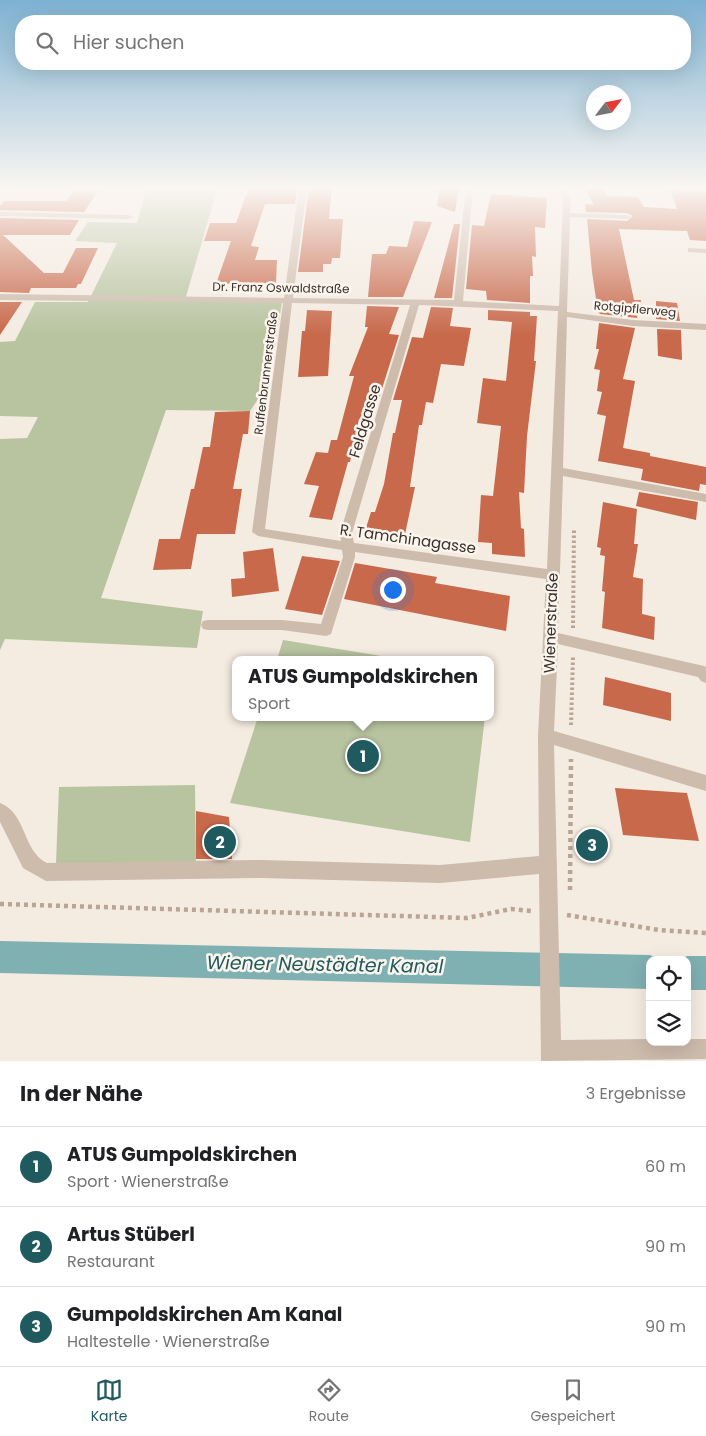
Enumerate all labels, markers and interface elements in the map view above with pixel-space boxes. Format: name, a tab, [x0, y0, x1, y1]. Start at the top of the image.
search box	[15, 15, 691, 70]
icon: search	[33, 29, 61, 57]
text: Hier suchen	[73, 29, 184, 56]
north arrow	[586, 85, 631, 130]
street label: Dr. Franz Oswaldstraße	[212, 278, 350, 297]
street label: Rotgipflerweg	[593, 296, 677, 321]
street label: Ruffenbrunnerstraße	[249, 310, 282, 436]
street label: Feldgasse	[343, 381, 386, 460]
street label: R. Tamchinagasse	[339, 519, 478, 558]
street label: Wienerstraße	[538, 572, 563, 674]
your location	[380, 577, 406, 603]
popup	[232, 656, 494, 721]
text: ATUS Gumpoldskirchen	[248, 663, 478, 690]
text: Sport	[248, 692, 290, 715]
pin: 1	[347, 737, 379, 775]
pin: 2	[204, 823, 236, 861]
pin: 3	[576, 826, 608, 864]
water label: Wiener Neustädter Kanal	[206, 949, 444, 980]
map controls	[646, 956, 691, 1046]
button: locate	[646, 956, 691, 1001]
button: layers	[646, 1001, 691, 1046]
text: In der Nähe	[20, 1079, 143, 1108]
text: 3 Ergebnisse	[586, 1082, 686, 1105]
text: ATUS Gumpoldskirchen	[67, 1141, 297, 1168]
text: 1	[33, 1155, 39, 1178]
text: 60 m	[645, 1155, 686, 1178]
text: Sport · Wienerstraße	[67, 1170, 229, 1193]
text: Artus Stüberl	[67, 1221, 195, 1248]
text: 2	[31, 1235, 41, 1258]
text: 90 m	[645, 1235, 686, 1258]
text: Restaurant	[67, 1250, 155, 1273]
text: Gumpoldskirchen Am Kanal	[67, 1301, 342, 1328]
text: 3	[31, 1315, 41, 1338]
text: 90 m	[645, 1315, 686, 1338]
text: Haltestelle · Wienerstraße	[67, 1330, 270, 1353]
tab: Karte	[91, 1376, 128, 1427]
tab: Route	[309, 1376, 349, 1427]
tab: Gespeichert	[530, 1376, 615, 1427]

